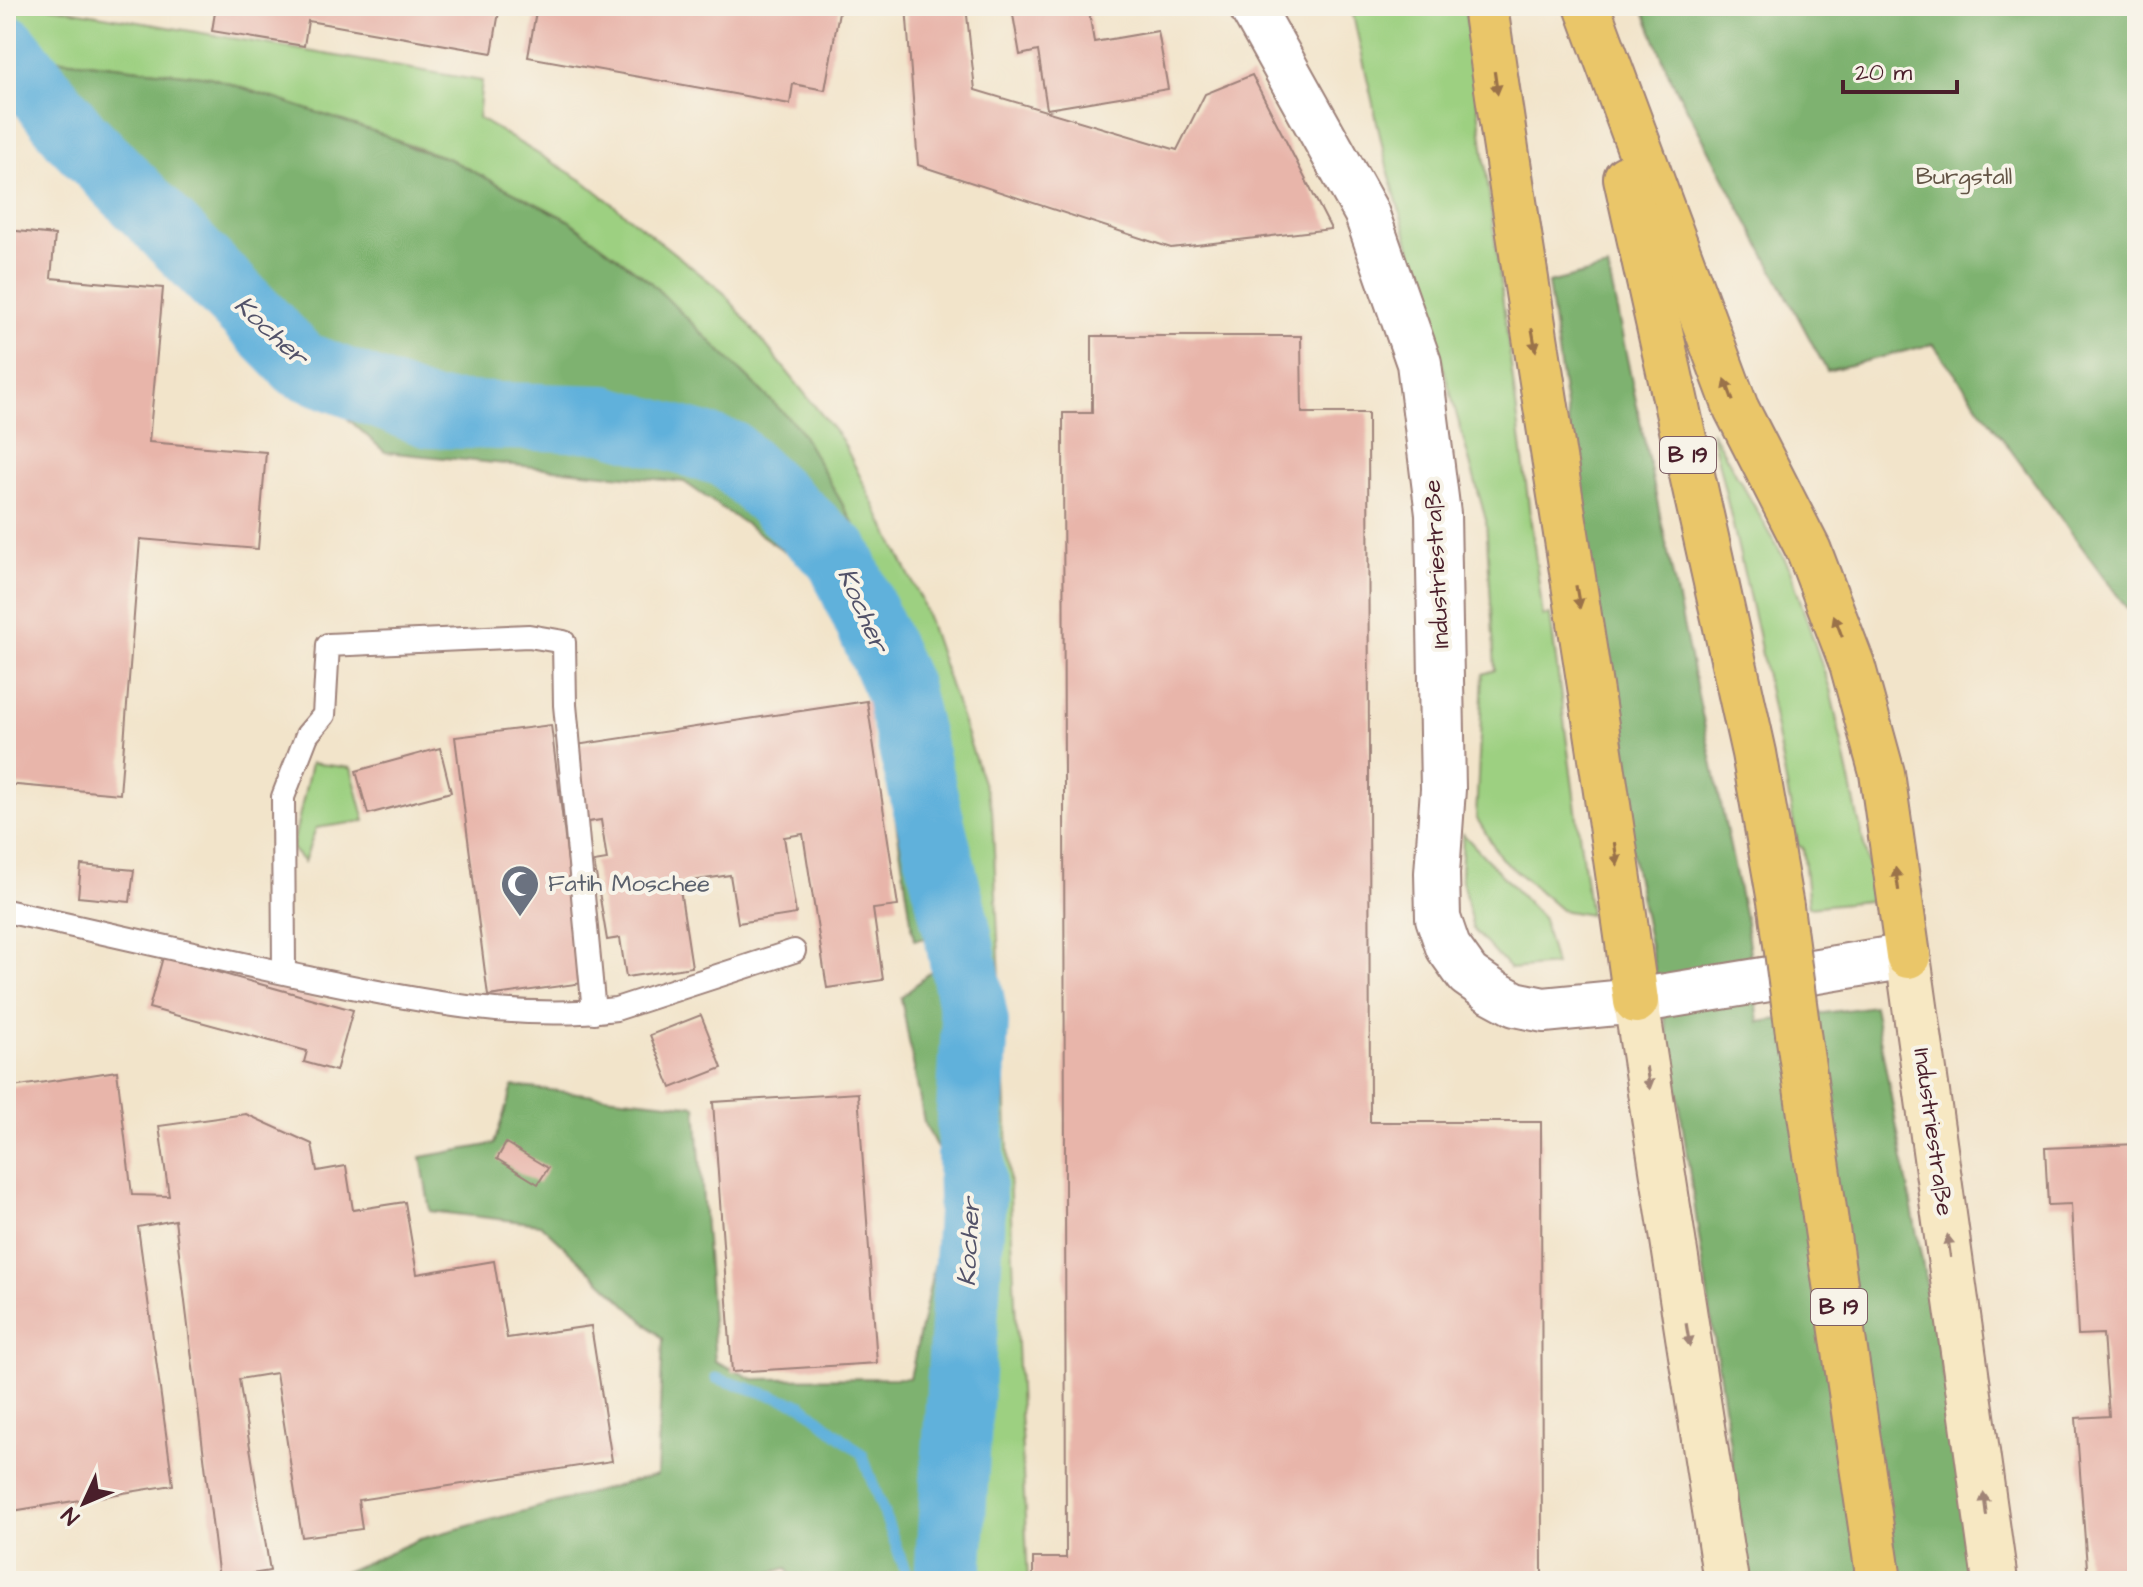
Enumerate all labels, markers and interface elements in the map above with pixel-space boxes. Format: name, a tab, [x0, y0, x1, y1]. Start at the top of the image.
scale bar	[1843, 44, 1957, 94]
text: 20 m	[1855, 56, 1912, 90]
one-way arrow	[1490, 71, 1503, 96]
park label: Burgstall	[1916, 160, 2012, 195]
water label: Kocher	[227, 288, 317, 376]
one-way arrow	[1528, 328, 1541, 353]
one-way arrow	[1723, 378, 1735, 402]
road number: B 19	[1660, 437, 1716, 473]
street label: Industriestraße	[1416, 479, 1458, 649]
water label: Kocher	[829, 562, 898, 660]
one-way arrow	[1572, 584, 1584, 609]
one-way arrow	[1831, 614, 1844, 638]
one-way arrow	[1610, 842, 1623, 867]
mosque icon: Fatih Moschee	[499, 863, 541, 918]
one-way arrow	[1890, 866, 1903, 891]
place label: Fatih Moschee	[548, 867, 710, 901]
street label: Industriestraße	[1904, 1046, 1962, 1218]
one-way arrow	[1643, 1066, 1655, 1091]
water label: Kocher	[949, 1194, 989, 1287]
one-way arrow	[1942, 1233, 1955, 1258]
road number: B 19	[1811, 1289, 1867, 1325]
one-way arrow	[1682, 1323, 1695, 1348]
north arrow	[44, 1463, 124, 1543]
one-way arrow	[1978, 1491, 1991, 1516]
text: N	[55, 1500, 87, 1532]

